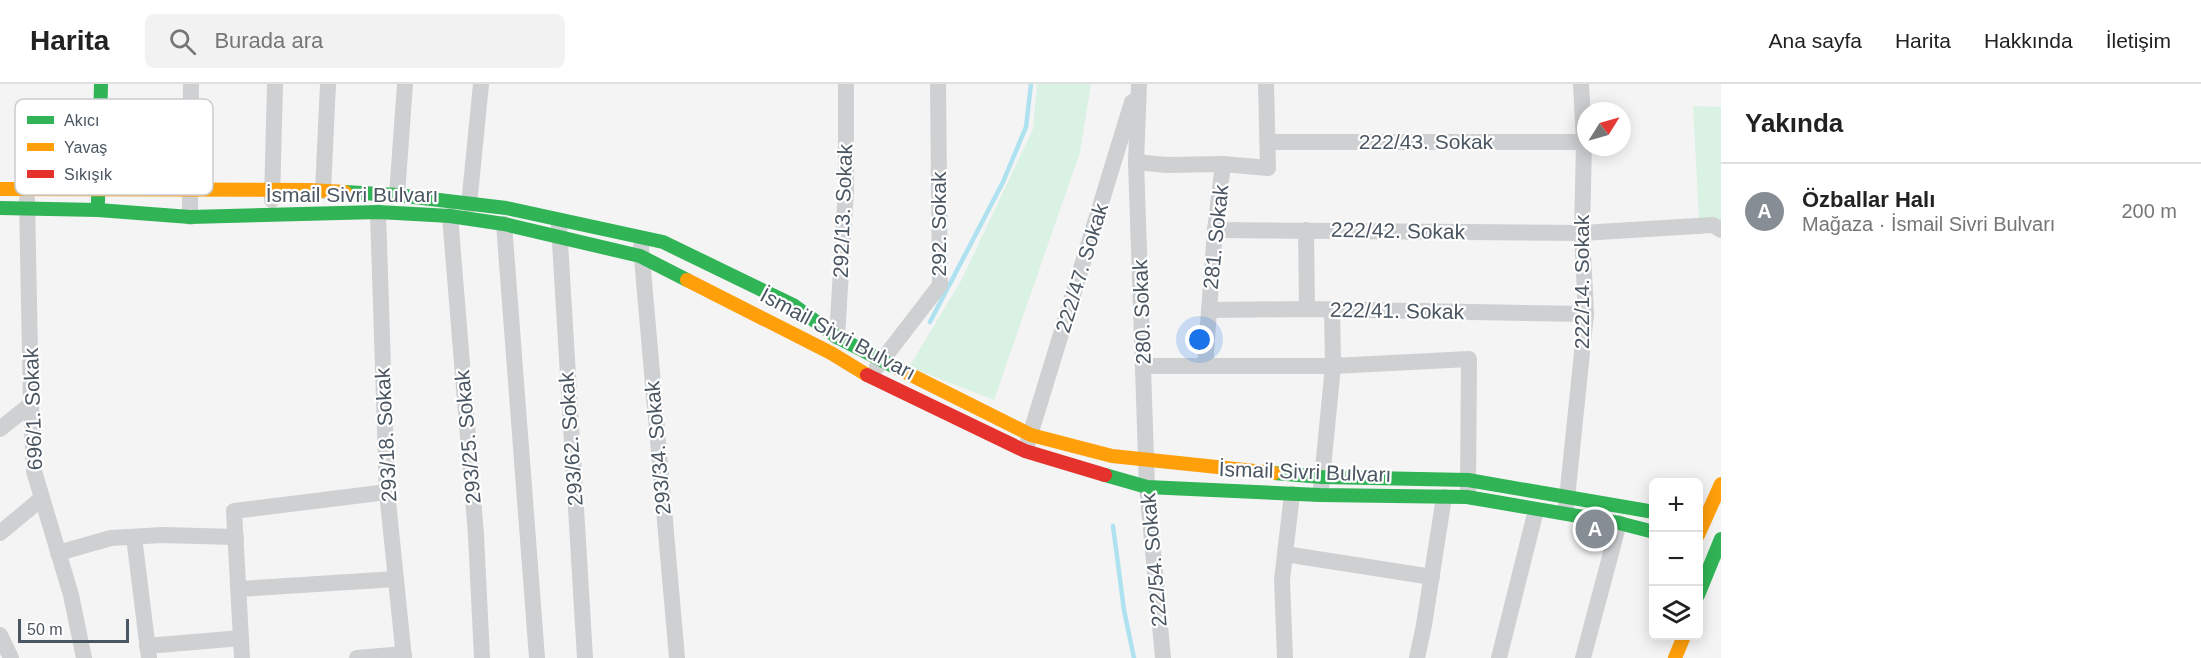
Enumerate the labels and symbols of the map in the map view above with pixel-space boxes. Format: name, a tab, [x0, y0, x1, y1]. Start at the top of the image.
legend	[15, 99, 213, 195]
north arrow	[1577, 102, 1631, 156]
text: Akıcı	[64, 112, 100, 129]
street label: 222/43. Sokak	[1359, 130, 1494, 153]
text: Yavaş	[64, 139, 107, 156]
street label: 292/13. Sokak	[829, 143, 856, 278]
text: Sıkışık	[64, 166, 113, 183]
street label: 292. Sokak	[927, 171, 950, 277]
street label: İsmail Sivri Bulvarı	[266, 183, 438, 206]
street label: 281. Sokak	[1199, 183, 1232, 290]
street label: 222/47. Sokak	[1051, 200, 1112, 335]
street label: 222/14. Sokak	[1570, 214, 1593, 349]
street label: 222/42. Sokak	[1331, 218, 1466, 243]
street label: 280. Sokak	[1128, 259, 1155, 365]
street label: İsmail Sivri Bulvarı	[757, 283, 920, 384]
street label: 222/41. Sokak	[1330, 298, 1465, 323]
your location	[1185, 325, 1214, 354]
street label: 696/1. Sokak	[19, 347, 46, 471]
street label: 293/18. Sokak	[370, 367, 400, 503]
street label: 293/25. Sokak	[450, 369, 485, 505]
street label: 293/62. Sokak	[554, 371, 587, 507]
street label: 293/34. Sokak	[640, 380, 675, 516]
street label: İsmail Sivri Bulvarı	[1218, 457, 1392, 486]
street label: 222/54. Sokak	[1136, 492, 1171, 628]
pin: A	[1576, 506, 1614, 552]
scale bar	[18, 616, 129, 644]

